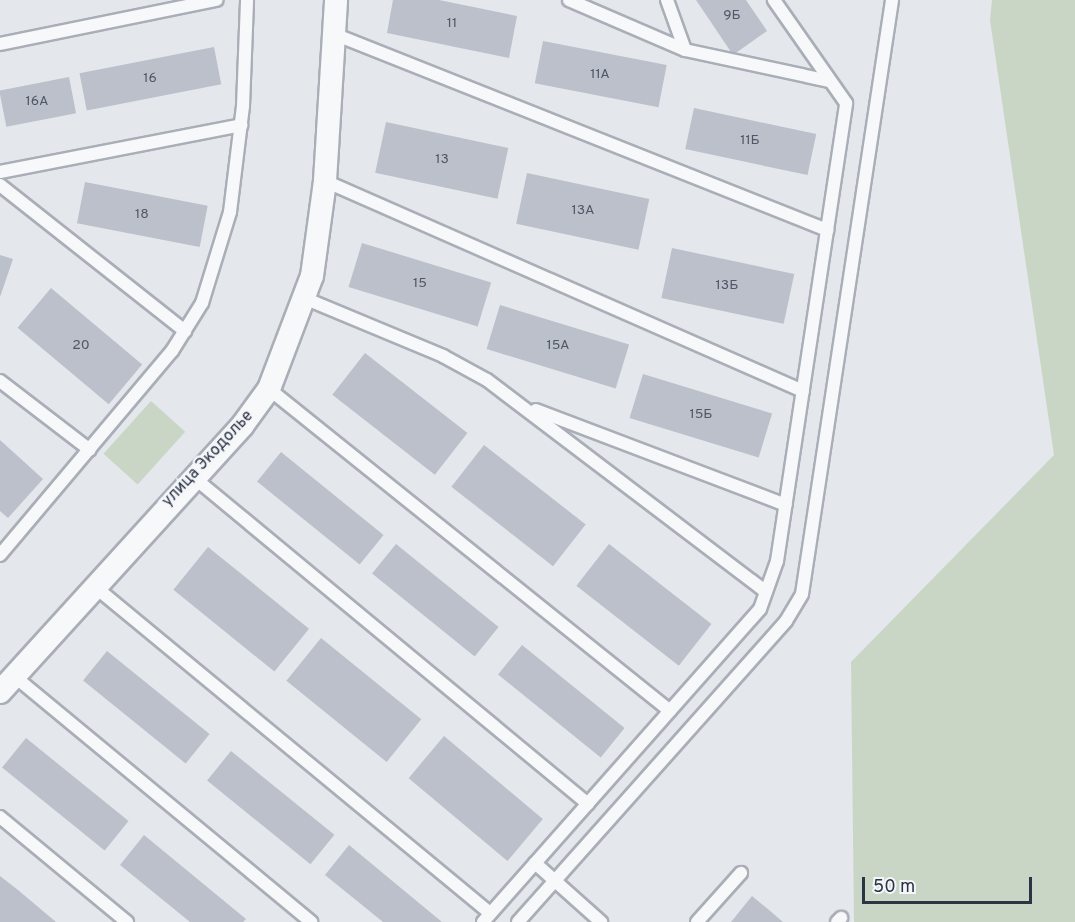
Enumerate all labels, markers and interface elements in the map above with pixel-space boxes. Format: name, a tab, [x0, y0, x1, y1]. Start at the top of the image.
house number: 9Б	[723, 8, 741, 24]
house number: 11	[447, 16, 457, 32]
house number: 11А	[590, 67, 610, 83]
house number: 16	[143, 71, 157, 87]
house number: 16А	[26, 94, 48, 110]
house number: 11Б	[740, 133, 760, 149]
house number: 13	[435, 152, 449, 168]
house number: 13А	[571, 203, 595, 219]
house number: 18	[135, 207, 149, 223]
house number: 15	[413, 276, 427, 292]
house number: 13Б	[716, 278, 738, 294]
house number: 20	[72, 338, 90, 354]
house number: 15А	[546, 338, 570, 354]
street label: улица Экодолье	[158, 407, 258, 511]
house number: 15Б	[689, 407, 713, 423]
scale bar	[865, 865, 1034, 903]
text: 50 m	[873, 876, 915, 899]

